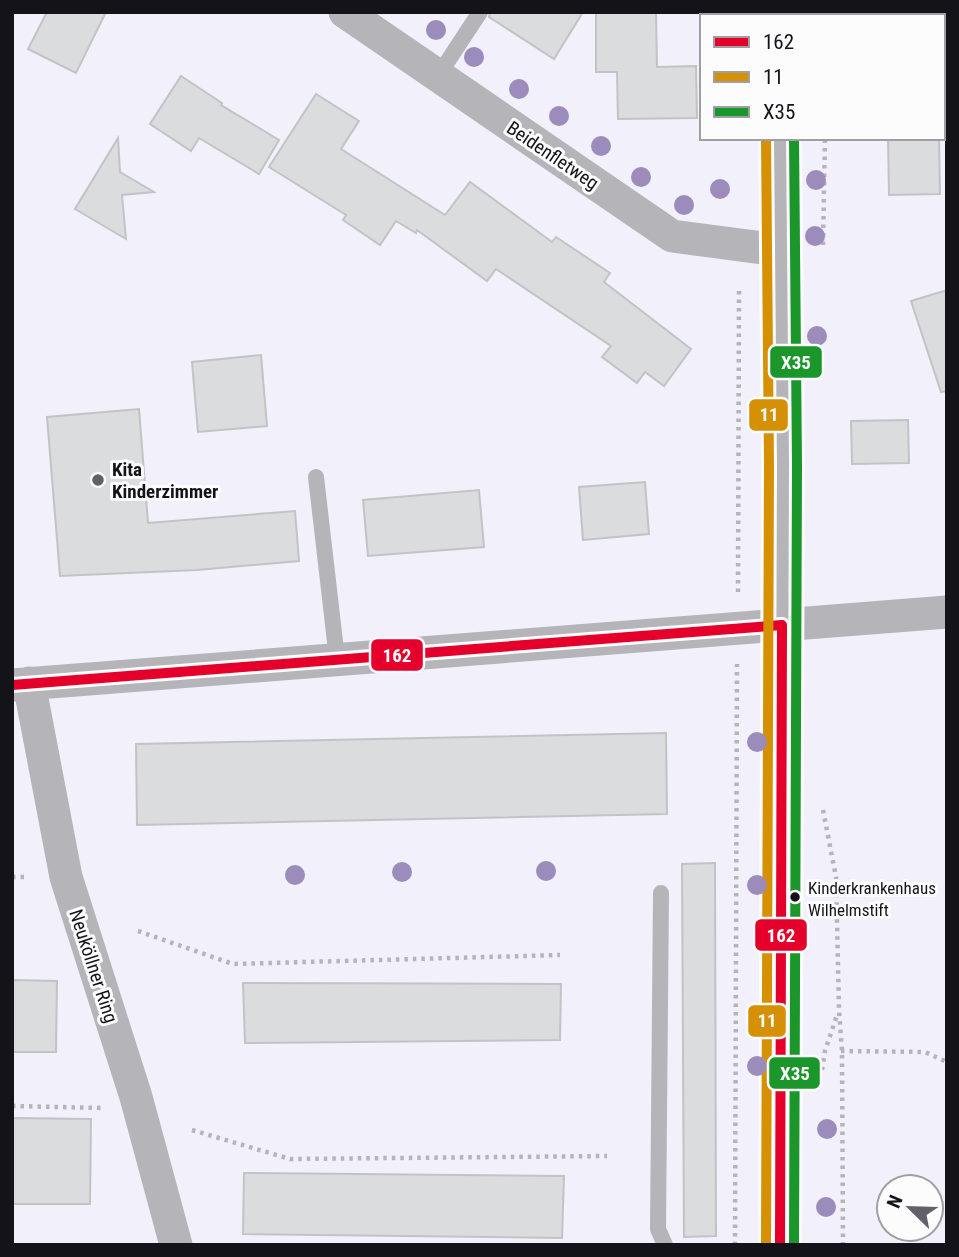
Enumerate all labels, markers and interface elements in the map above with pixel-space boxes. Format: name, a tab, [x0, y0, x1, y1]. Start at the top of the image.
legend	[700, 14, 945, 140]
text: 162	[763, 30, 794, 54]
text: 11	[763, 65, 784, 89]
text: X35	[763, 100, 795, 124]
street label: Beidenfletweg	[502, 116, 603, 195]
line badge: X35	[769, 345, 823, 379]
text: X35	[781, 351, 811, 374]
line badge: 11	[748, 398, 789, 432]
text: 11	[759, 403, 779, 426]
place label: Kita Kinderzimmer	[112, 458, 218, 503]
marker: Kita Kinderzimmer	[90, 472, 106, 488]
line badge: 162	[370, 638, 424, 672]
text: 162	[383, 644, 411, 667]
place label: Kinderkrankenhaus Wilhelmstift	[808, 878, 936, 920]
marker: Kinderkrankenhaus Wilhelmstift	[788, 890, 802, 904]
street label: Neuköllner Ring	[64, 907, 123, 1026]
line badge: 162	[754, 918, 808, 952]
text: 162	[767, 924, 795, 947]
line badge: 11	[747, 1004, 787, 1038]
text: 11	[757, 1009, 777, 1032]
line badge: X35	[768, 1056, 821, 1090]
text: X35	[780, 1062, 810, 1085]
north arrow	[875, 1173, 945, 1243]
text: N	[882, 1192, 908, 1211]

